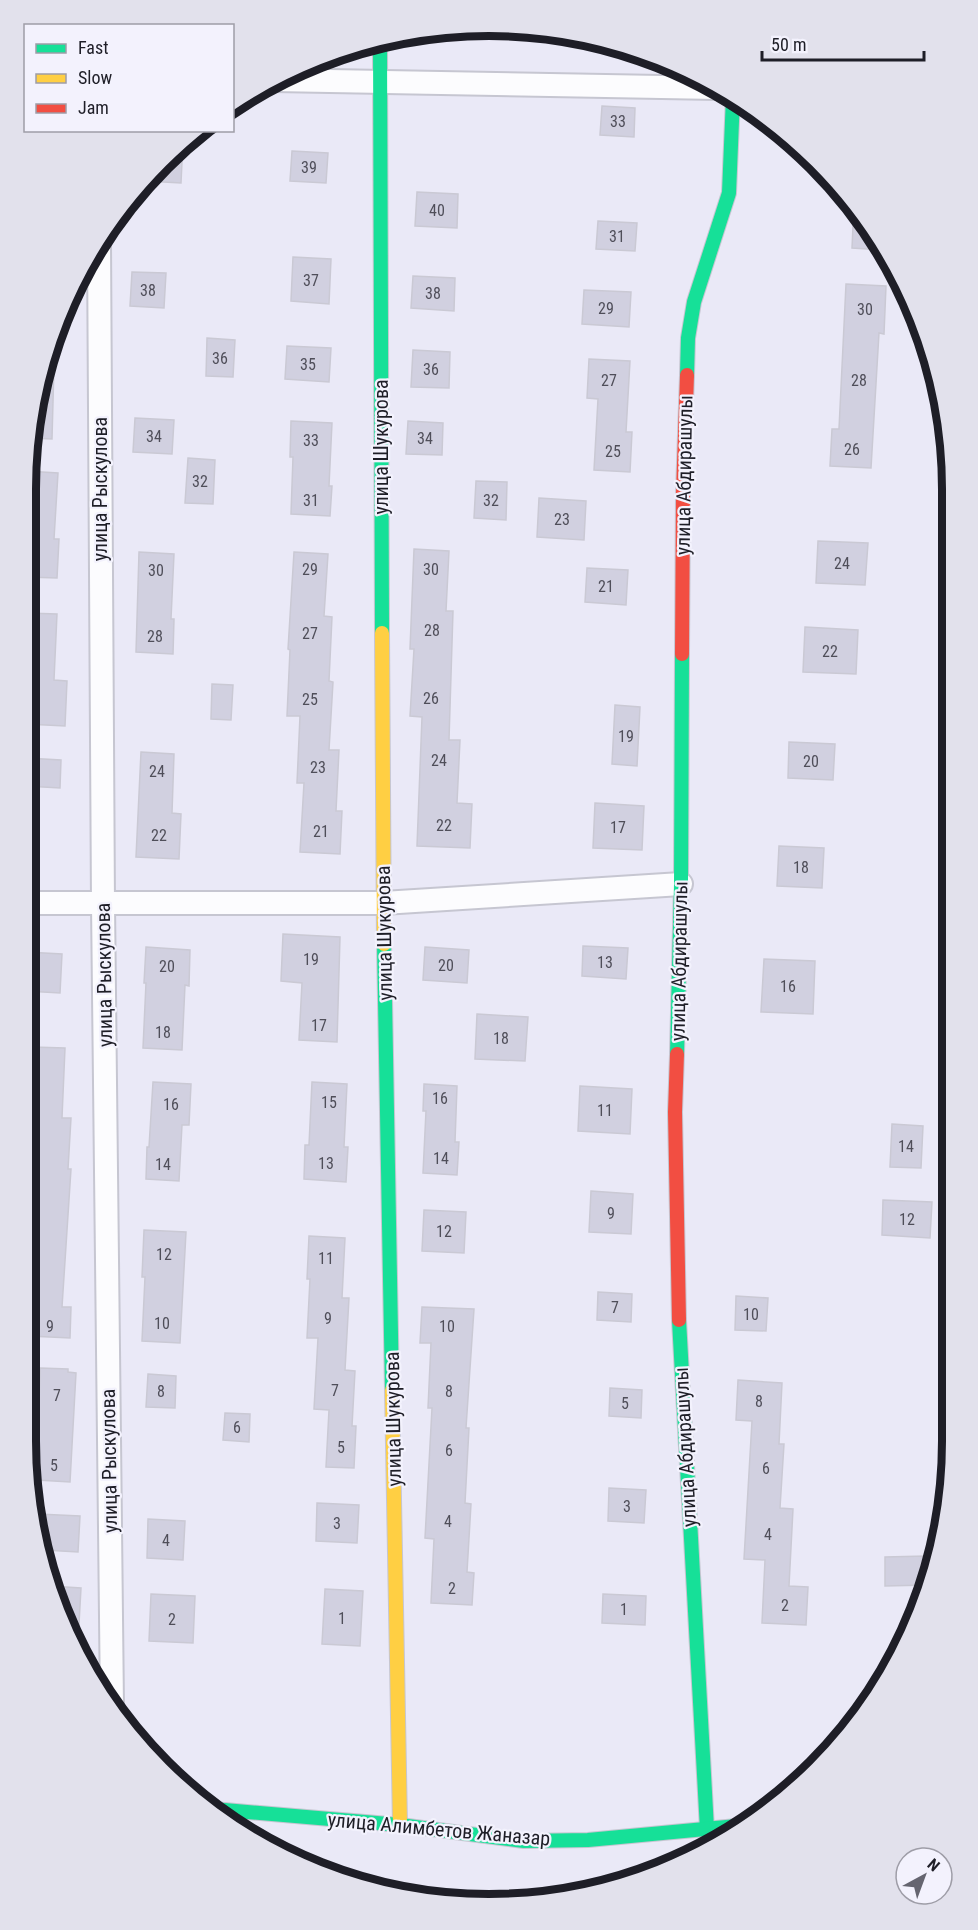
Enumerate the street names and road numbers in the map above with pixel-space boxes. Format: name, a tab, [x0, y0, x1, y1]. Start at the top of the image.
street label: улица Шукурова	[369, 379, 393, 515]
street label: улица Абдирашулы	[671, 395, 697, 555]
street label: улица Рыскулова	[88, 417, 112, 561]
street label: улица Шукурова	[371, 865, 397, 1001]
street label: улица Абдирашулы	[666, 881, 692, 1041]
street label: улица Рыскулова	[91, 903, 117, 1047]
street label: улица Шукурова	[380, 1351, 406, 1487]
street label: улица Абдирашулы	[669, 1366, 701, 1528]
street label: улица Рыскулова	[96, 1389, 122, 1533]
street label: улица Алимбетов Жаназар	[327, 1807, 551, 1851]

